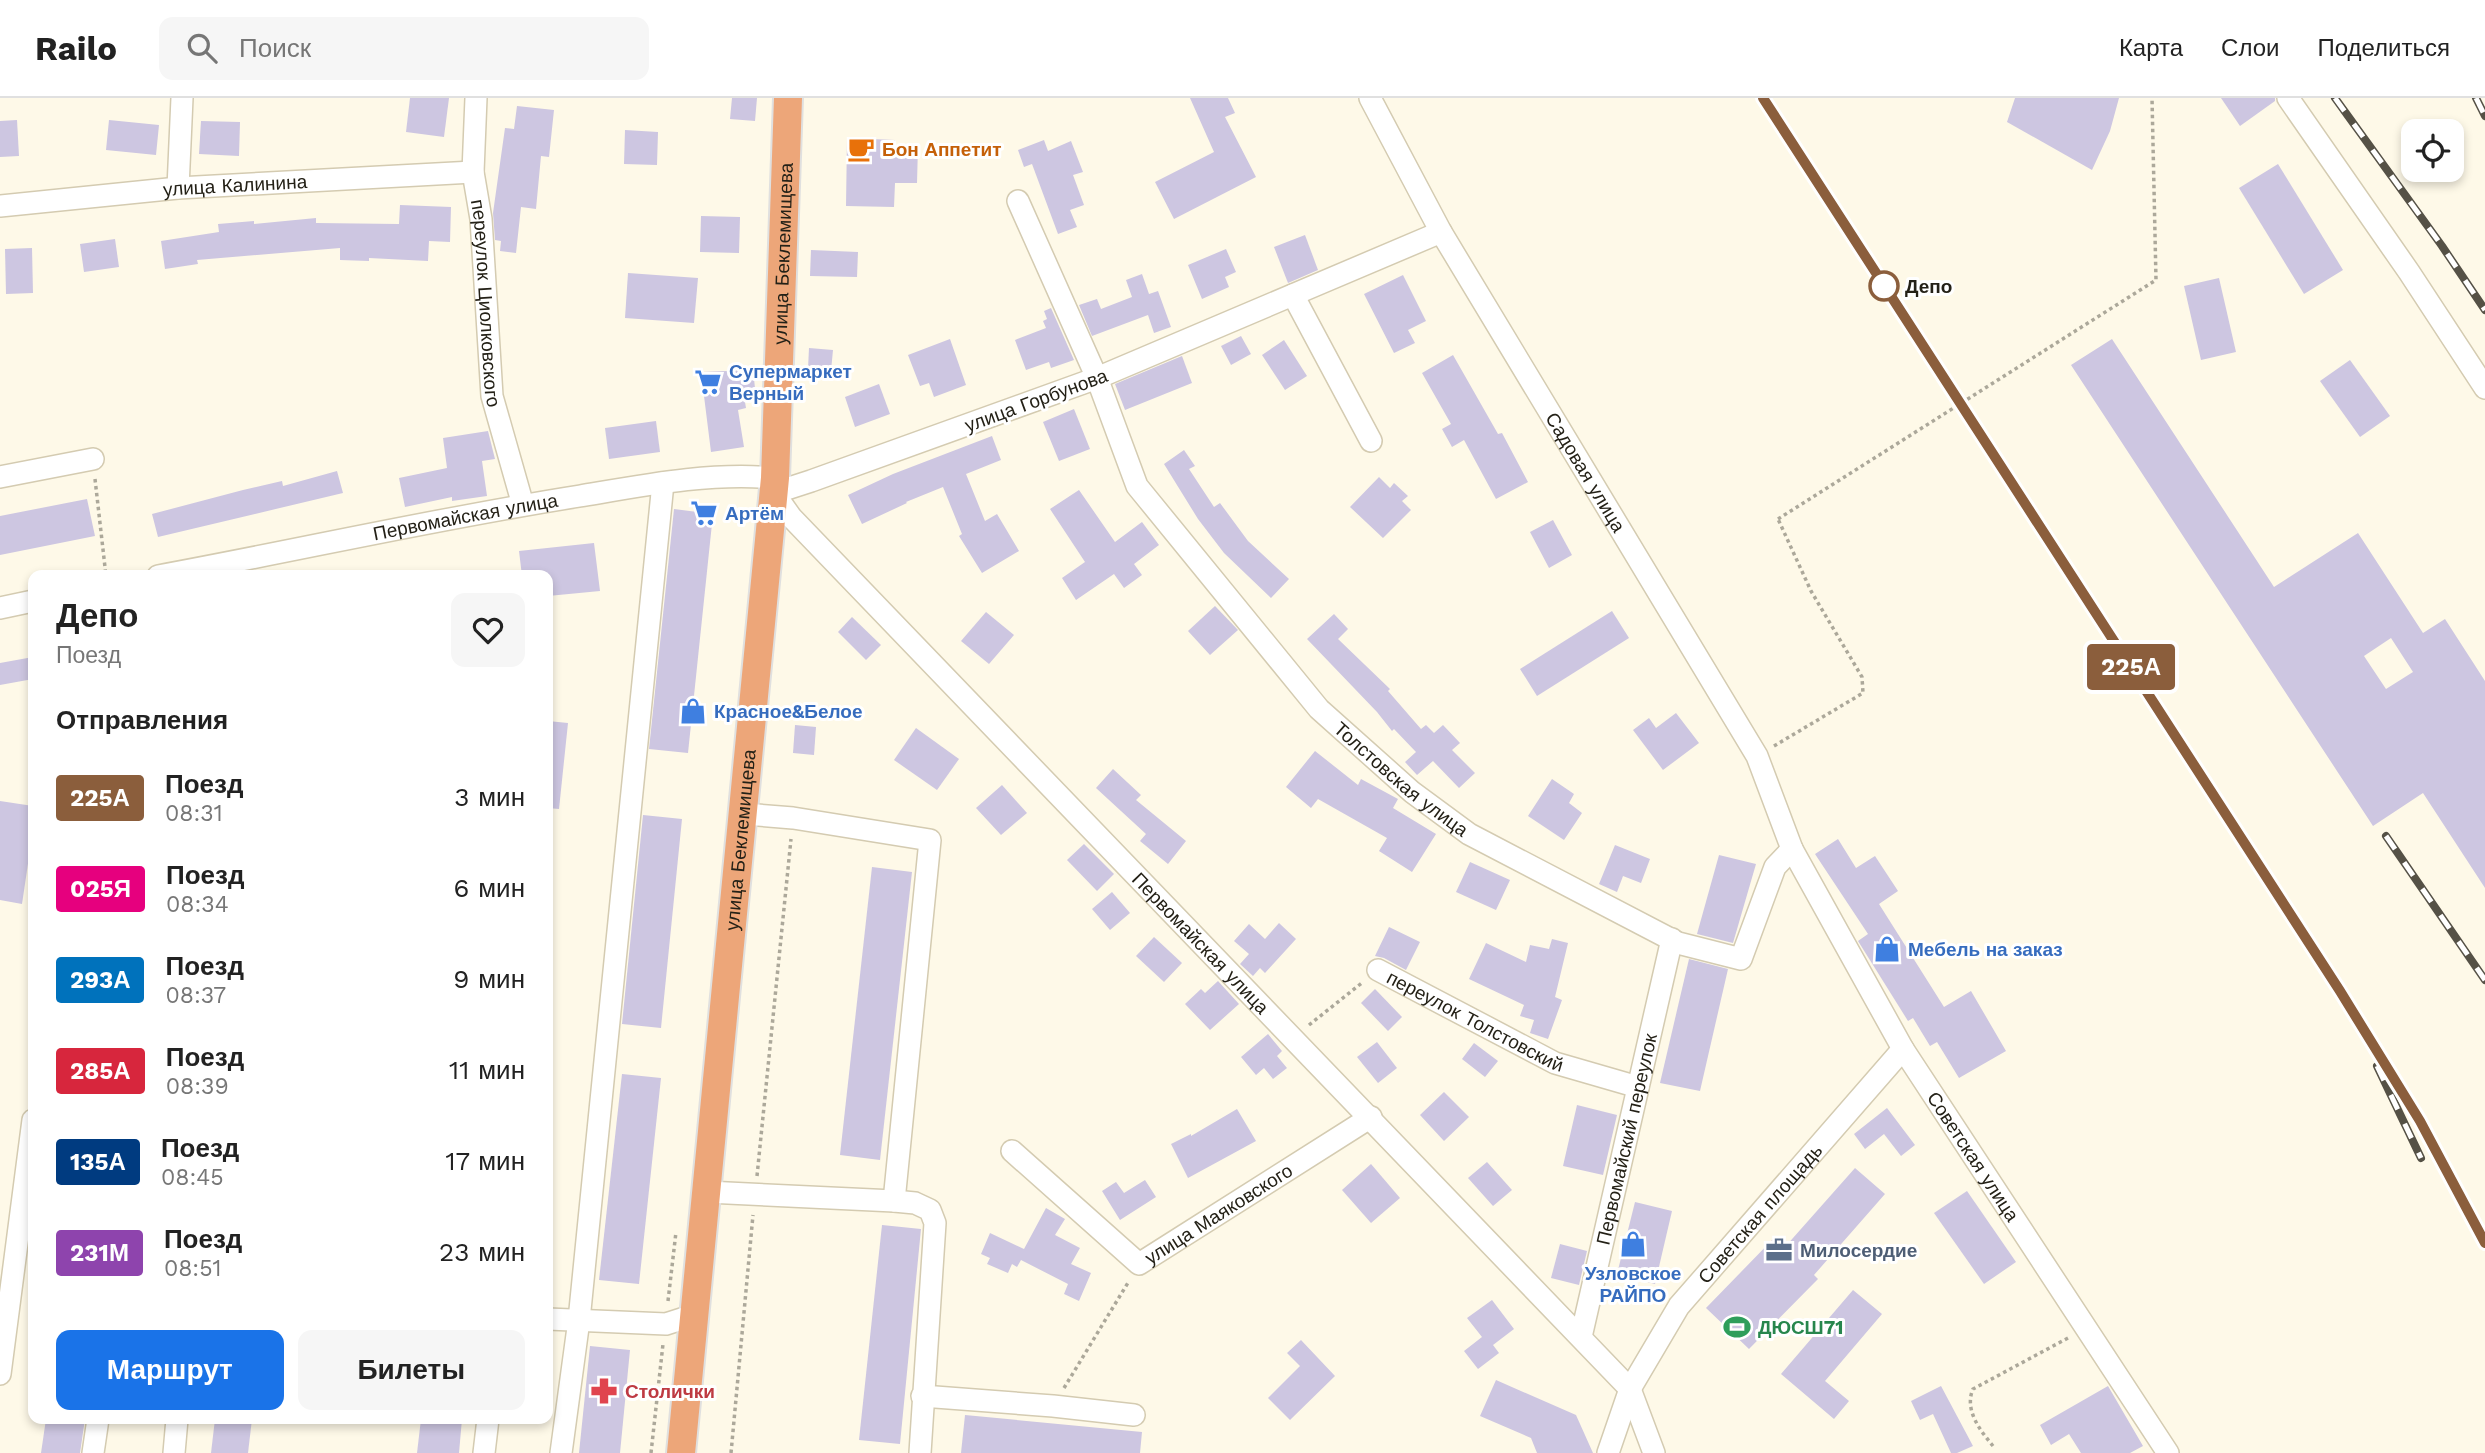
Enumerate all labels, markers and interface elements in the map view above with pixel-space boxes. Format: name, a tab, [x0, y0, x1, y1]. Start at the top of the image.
search box	[159, 17, 649, 80]
text: Railo	[35, 29, 117, 68]
icon: search	[183, 29, 221, 67]
text: Поиск	[239, 33, 311, 63]
text: Карта	[2119, 34, 2183, 62]
text: Слои	[2221, 34, 2279, 62]
text: Поделиться	[2317, 34, 2450, 62]
map controls	[2401, 119, 2464, 182]
button: locate	[2401, 119, 2464, 182]
cafe icon: Бон Аппетит	[846, 134, 876, 164]
place label: Бон Аппетит	[882, 138, 1001, 161]
street label: улица Беклемищева	[769, 162, 798, 345]
street label: улица Калинина	[162, 170, 308, 201]
street label: переулок Циолковского	[466, 198, 506, 410]
marker: Депо	[1869, 271, 1899, 301]
place label: Депо	[1905, 275, 1952, 298]
place label: Супермаркет Верный	[729, 360, 852, 405]
street label: улица Горбунова	[962, 364, 1111, 437]
supermarket icon: Супермаркет Верный	[693, 367, 723, 397]
street label: Садовая улица	[1540, 408, 1630, 537]
street label: Первомайская улица	[371, 489, 560, 545]
supermarket icon: Артём	[689, 498, 719, 528]
place label: Артём	[725, 502, 784, 525]
button: heart	[451, 593, 525, 667]
text: Депо	[56, 596, 138, 635]
text: Поезд	[56, 642, 121, 669]
line badge: 225А	[2082, 644, 2180, 690]
text: 225А	[2101, 653, 2161, 681]
shop icon: Красное&Белое	[678, 696, 708, 726]
place label: Красное&Белое	[714, 700, 862, 723]
text: Отправления	[56, 705, 228, 735]
street label: Толстовская улица	[1329, 717, 1473, 842]
street label: улица Беклемищева	[720, 748, 761, 932]
text: Поезд	[165, 769, 243, 799]
text: 3 мин	[454, 782, 525, 812]
text: 225А	[70, 784, 130, 812]
text: 08:31	[165, 800, 223, 827]
text: Поезд	[166, 860, 244, 890]
street label: Первомайская улица	[1127, 868, 1274, 1019]
text: 6 мин	[454, 873, 525, 903]
text: 025Я	[70, 875, 131, 903]
text: 08:34	[166, 891, 229, 918]
shop icon: Мебель на заказ	[1872, 934, 1902, 964]
place label: Мебель на заказ	[1908, 938, 2063, 961]
text: Поезд	[165, 951, 244, 981]
text: 9 мин	[453, 964, 525, 994]
text: 293А	[70, 966, 130, 994]
street label: переулок Толстовский	[1383, 966, 1566, 1077]
text: 08:37	[165, 982, 226, 1009]
street label: Первомайский переулок	[1591, 1031, 1662, 1247]
text: Поезд	[166, 1042, 244, 1072]
text: 11 мин	[449, 1055, 525, 1085]
text: 285А	[70, 1057, 131, 1085]
text: 08:39	[166, 1073, 229, 1100]
street label: Советская улица	[1922, 1087, 2024, 1226]
text: Поезд	[161, 1133, 239, 1163]
street label: Советская площадь	[1693, 1139, 1827, 1288]
text: 17 мин	[445, 1146, 525, 1176]
text: 135А	[70, 1148, 126, 1176]
street label: улица Маяковского	[1141, 1159, 1297, 1269]
text: 08:45	[161, 1164, 224, 1191]
text: Поезд	[164, 1224, 242, 1254]
shop icon: Узловское РАЙПО	[1618, 1229, 1648, 1259]
office icon: Милосердие	[1764, 1235, 1794, 1265]
text: 23 мин	[439, 1237, 525, 1267]
text: 231М	[70, 1239, 129, 1267]
place label: Милосердие	[1800, 1239, 1917, 1262]
text: 08:51	[164, 1255, 222, 1282]
place label: Узловское РАЙПО	[1585, 1262, 1681, 1307]
sports icon: ДЮСШ71	[1722, 1312, 1752, 1342]
place label: ДЮСШ71	[1758, 1316, 1843, 1339]
button: Маршрут	[56, 1330, 284, 1410]
button: Билеты	[298, 1330, 525, 1410]
pharmacy icon: Столички	[589, 1376, 619, 1406]
place label: Столички	[625, 1380, 715, 1403]

